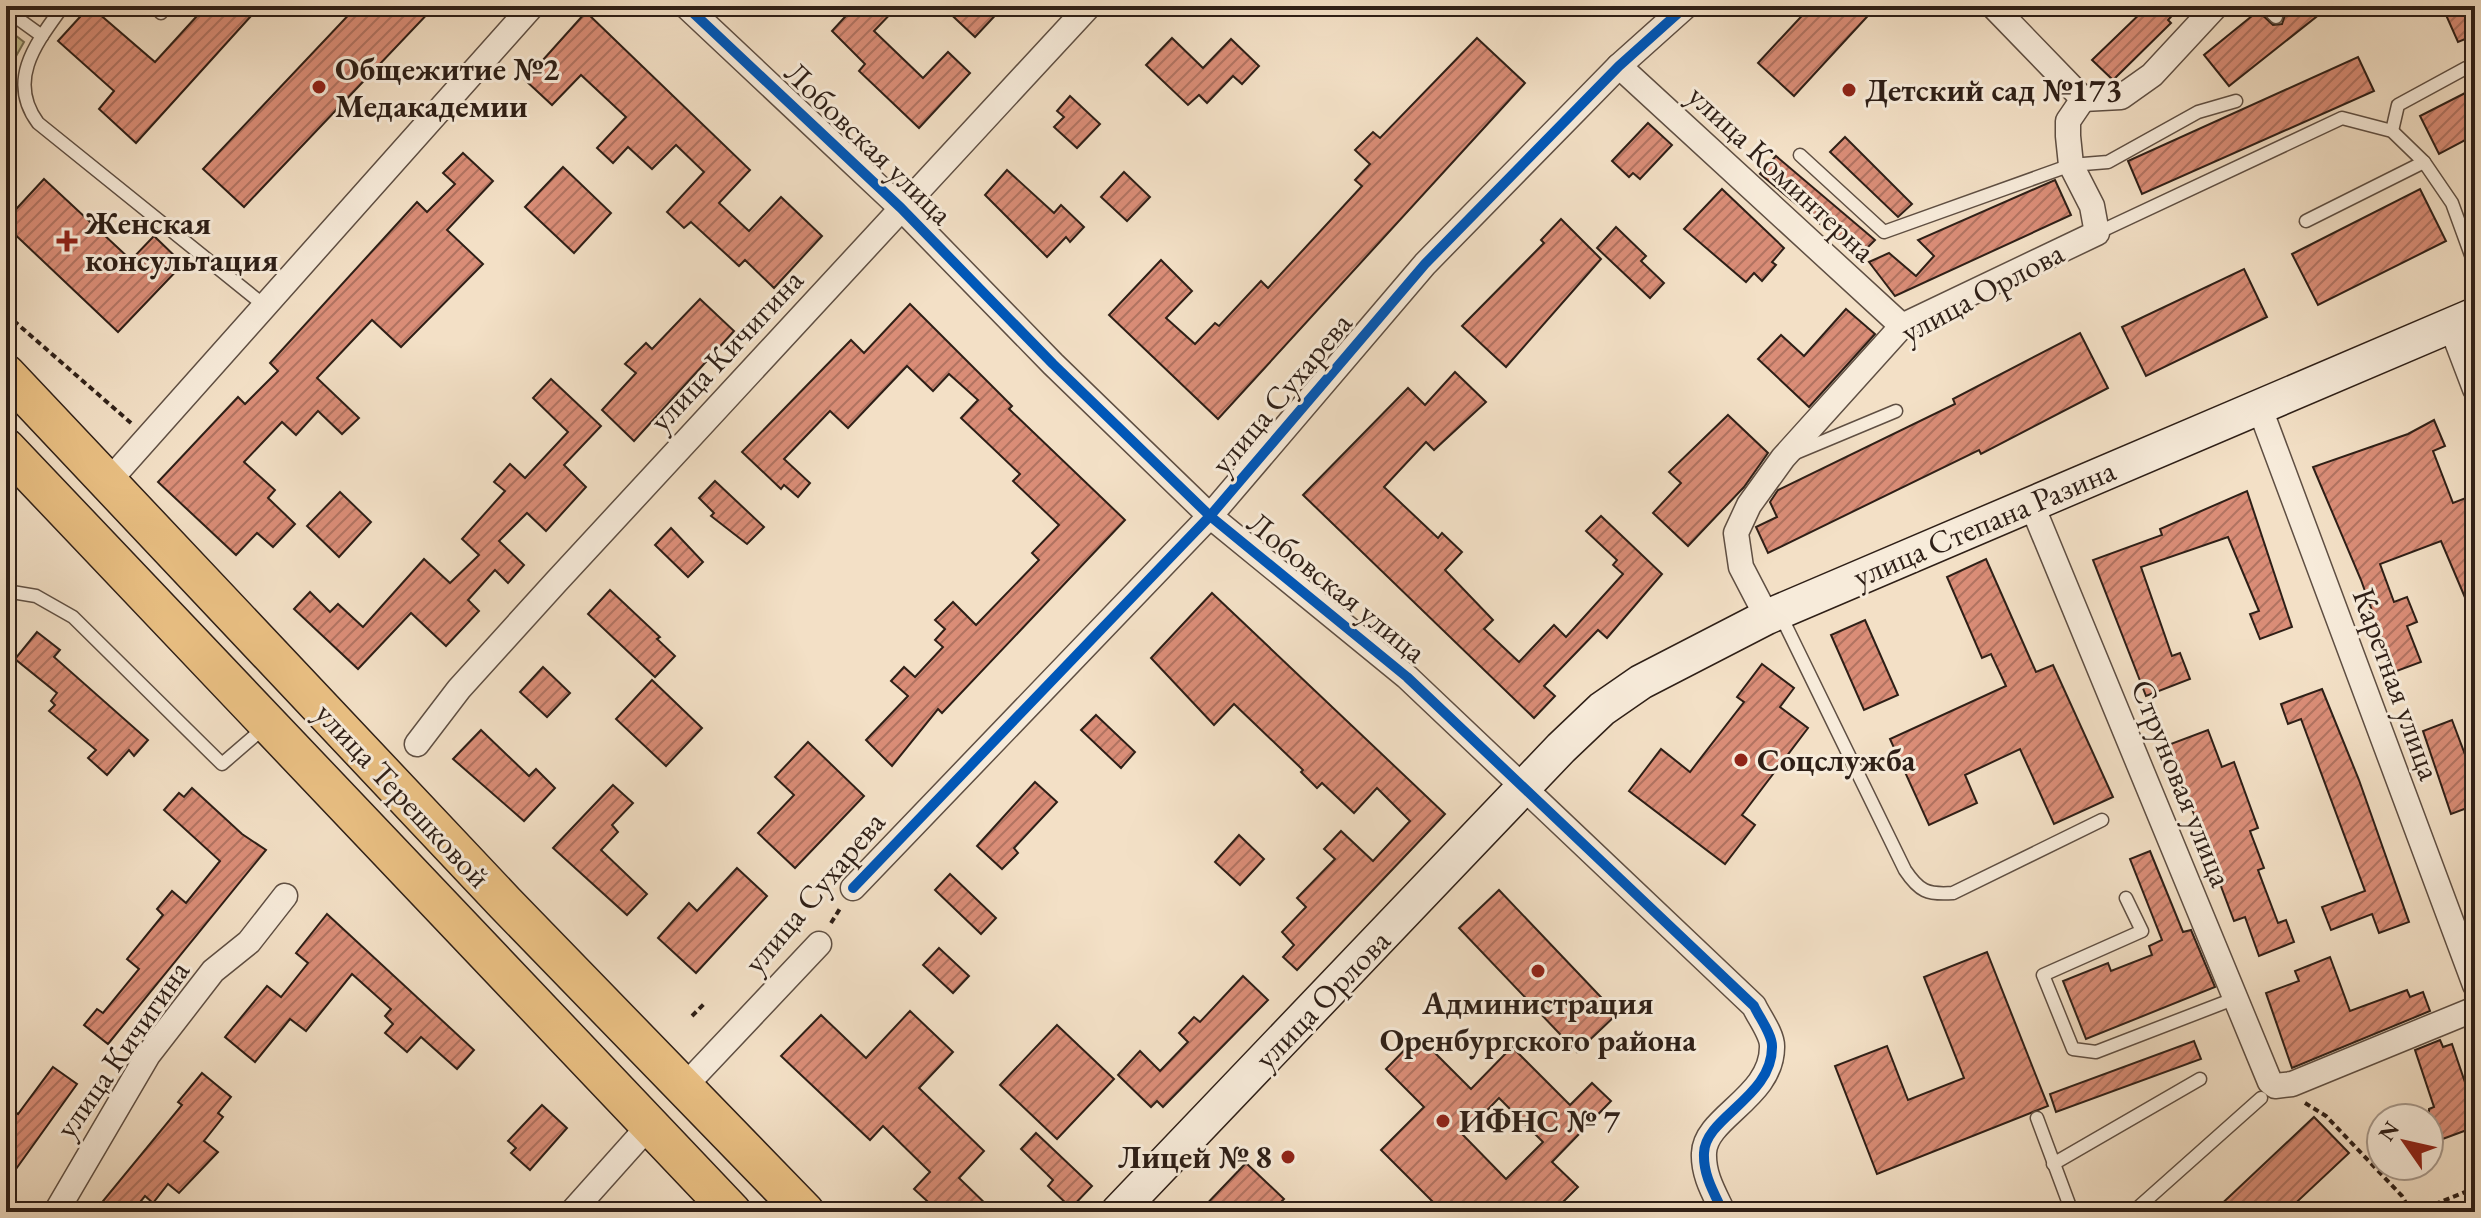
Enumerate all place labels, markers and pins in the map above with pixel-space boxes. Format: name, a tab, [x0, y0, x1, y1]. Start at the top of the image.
place label: Общежитие №2 Медакадемии	[335, 48, 559, 127]
place label: Детский сад №173	[1865, 69, 2122, 111]
marker: Общежитие №2 Медакадемии	[310, 78, 328, 96]
marker: Детский сад №173	[1840, 81, 1858, 99]
place label: Женская консультация	[84, 202, 278, 281]
marker: Женская консультация	[56, 230, 78, 252]
place label: Соцслужба	[1757, 739, 1917, 781]
marker: Соцслужба	[1732, 751, 1750, 769]
marker: Администрация Оренбургского района	[1529, 962, 1547, 980]
place label: Администрация Оренбургского района	[1380, 982, 1697, 1061]
place label: ИФНС № 7	[1459, 1100, 1620, 1142]
marker: ИФНС № 7	[1434, 1112, 1452, 1130]
place label: Лицей № 8	[1118, 1136, 1272, 1178]
marker: Лицей № 8	[1279, 1148, 1297, 1166]

